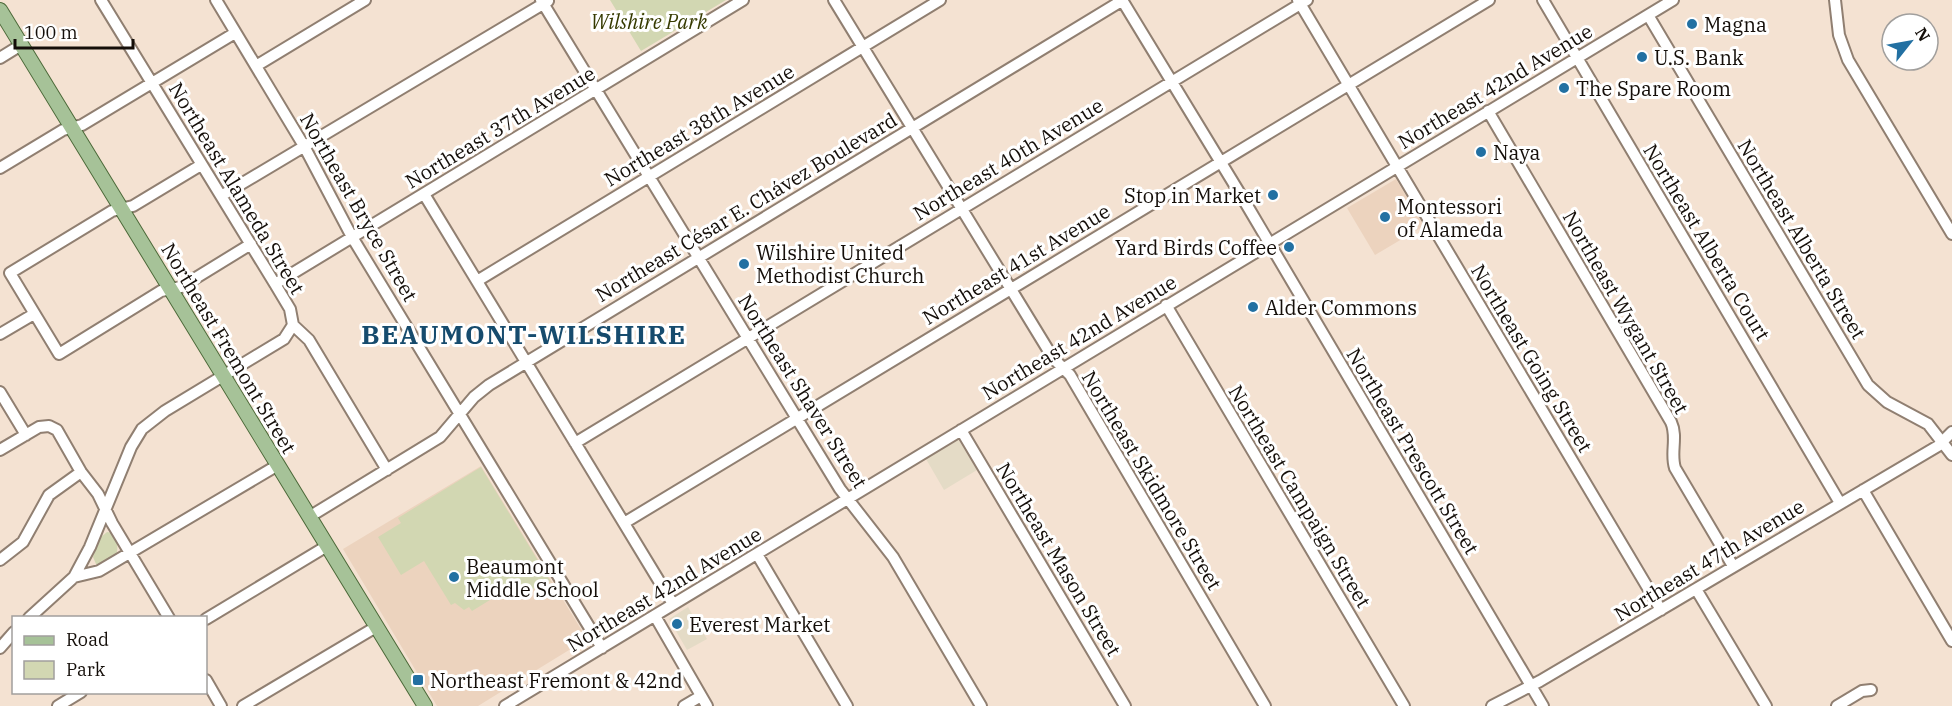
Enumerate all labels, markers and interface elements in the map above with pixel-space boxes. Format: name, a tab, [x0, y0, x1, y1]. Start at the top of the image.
park label: Wilshire Park	[590, 8, 708, 35]
place label: Magna	[1704, 11, 1767, 38]
scale bar	[15, 12, 134, 50]
north arrow	[1880, 12, 1940, 72]
street label: Northeast 42nd Avenue	[1393, 17, 1597, 155]
marker: Magna	[1685, 17, 1699, 31]
text: 100 m	[24, 21, 78, 44]
text: N	[1911, 24, 1935, 45]
place label: U.S. Bank	[1654, 44, 1744, 71]
marker: U.S. Bank	[1635, 50, 1649, 64]
street label: Northeast 38th Avenue	[599, 58, 799, 192]
street label: Northeast 37th Avenue	[400, 60, 600, 194]
place label: The Spare Room	[1576, 75, 1731, 102]
street label: Northeast Alameda Street	[163, 77, 311, 299]
marker: The Spare Room	[1557, 81, 1571, 95]
street label: Northeast 40th Avenue	[908, 92, 1108, 226]
street label: Northeast César E. Chávez Boulevard	[590, 106, 902, 308]
street label: Northeast Bryce Street	[294, 108, 424, 306]
street label: Northeast Alberta Street	[1732, 134, 1872, 344]
place label: Naya	[1493, 139, 1541, 166]
street label: Northeast Alberta Court	[1637, 139, 1777, 345]
marker: Naya	[1474, 145, 1488, 159]
place label: Stop in Market	[1124, 182, 1261, 209]
marker: Stop in Market	[1266, 188, 1280, 202]
place label: Montessori of Alameda	[1397, 193, 1503, 243]
street label: Northeast 41st Avenue	[917, 197, 1115, 331]
street label: Northeast Wygant Street	[1557, 205, 1695, 419]
marker: Montessori of Alameda	[1378, 210, 1392, 224]
place label: Yard Birds Coffee	[1115, 234, 1277, 261]
street label: Northeast Fremont Street	[155, 238, 303, 458]
place label: Wilshire United Methodist Church	[756, 239, 924, 289]
marker: Yard Birds Coffee	[1282, 240, 1296, 254]
marker: Wilshire United Methodist Church	[737, 257, 751, 271]
street label: Northeast Going Street	[1465, 259, 1599, 457]
street label: Northeast 42nd Avenue	[977, 268, 1181, 406]
street label: Northeast Shaver Street	[732, 289, 874, 493]
place label: Alder Commons	[1265, 294, 1417, 321]
marker: Alder Commons	[1246, 300, 1260, 314]
district label: BEAUMONT-WILSHIRE	[361, 317, 687, 351]
street label: Northeast Prescott Street	[1341, 343, 1485, 559]
street label: Northeast Skidmore Street	[1076, 365, 1228, 595]
street label: Northeast Campaign Street	[1223, 380, 1377, 612]
street label: Northeast Mason Street	[990, 457, 1128, 661]
street label: Northeast 47th Avenue	[1609, 493, 1809, 627]
street label: Northeast 42nd Avenue	[562, 520, 766, 658]
place label: Beaumont Middle School	[466, 553, 599, 603]
marker: Beaumont Middle School	[447, 570, 461, 584]
place label: Everest Market	[689, 611, 830, 638]
legend	[12, 616, 207, 694]
marker: Everest Market	[670, 617, 684, 631]
text: Road	[66, 628, 109, 651]
text: Park	[66, 658, 106, 681]
place label: Northeast Fremont & 42nd	[430, 667, 683, 694]
marker: Northeast Fremont & 42nd	[411, 673, 425, 687]

